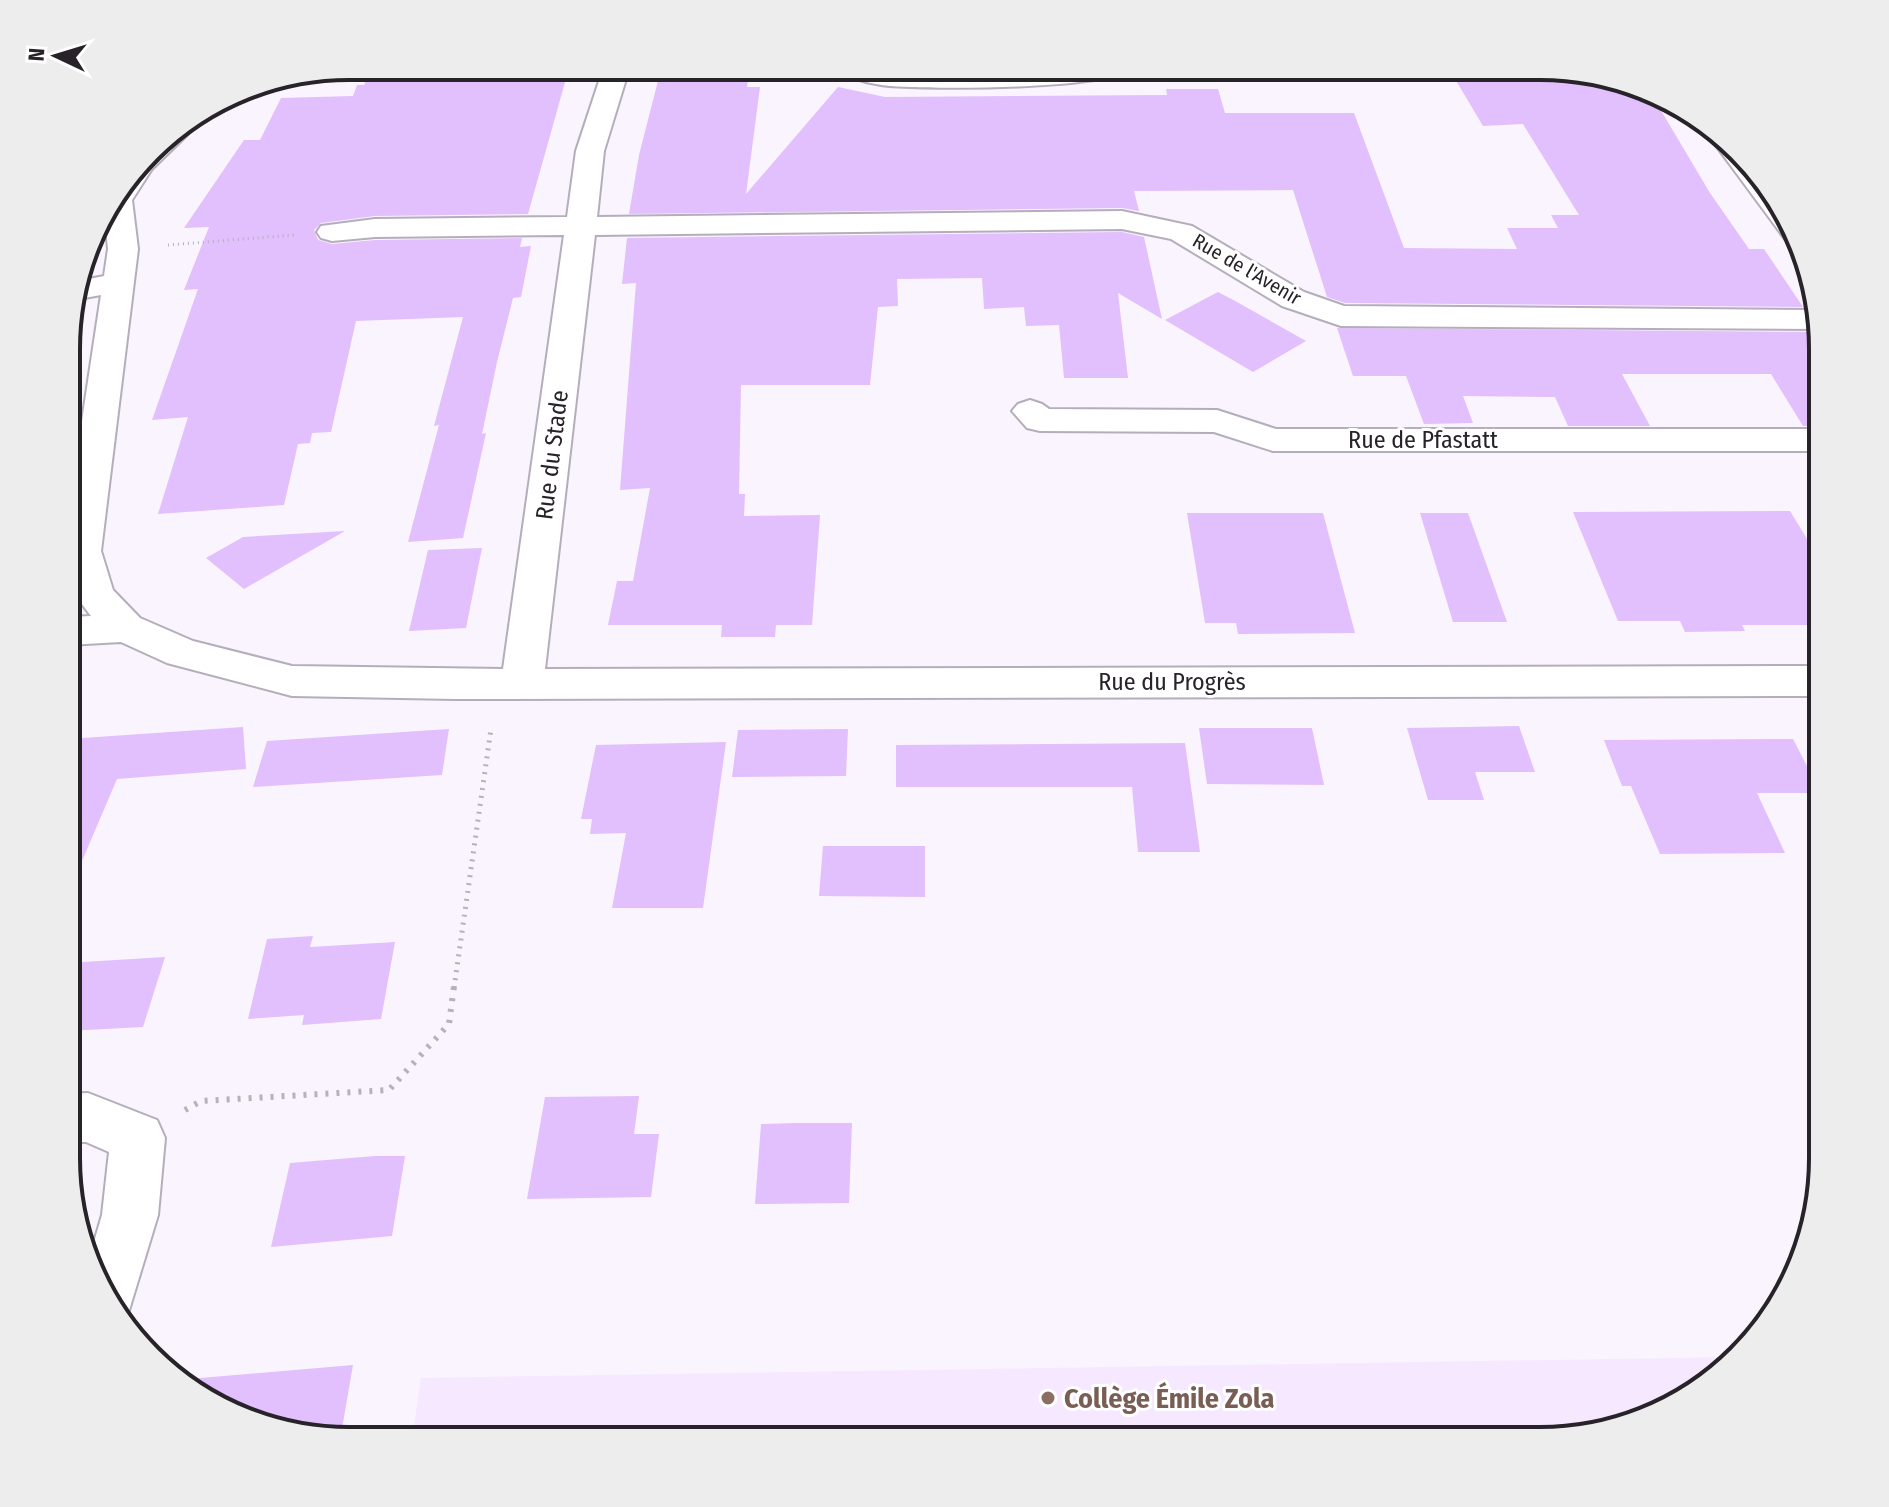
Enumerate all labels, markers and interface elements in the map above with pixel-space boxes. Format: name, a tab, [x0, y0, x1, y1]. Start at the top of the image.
north arrow	[16, 16, 96, 96]
text: N	[23, 47, 50, 62]
street label: Rue de l'Avenir	[1188, 228, 1306, 310]
street label: Rue du Stade	[530, 389, 574, 521]
street label: Rue de Pfastatt	[1348, 426, 1498, 454]
street label: Rue du Progrès	[1098, 668, 1246, 696]
place label: Collège Émile Zola	[1064, 1381, 1275, 1415]
marker: Collège Émile Zola	[1039, 1389, 1057, 1407]

